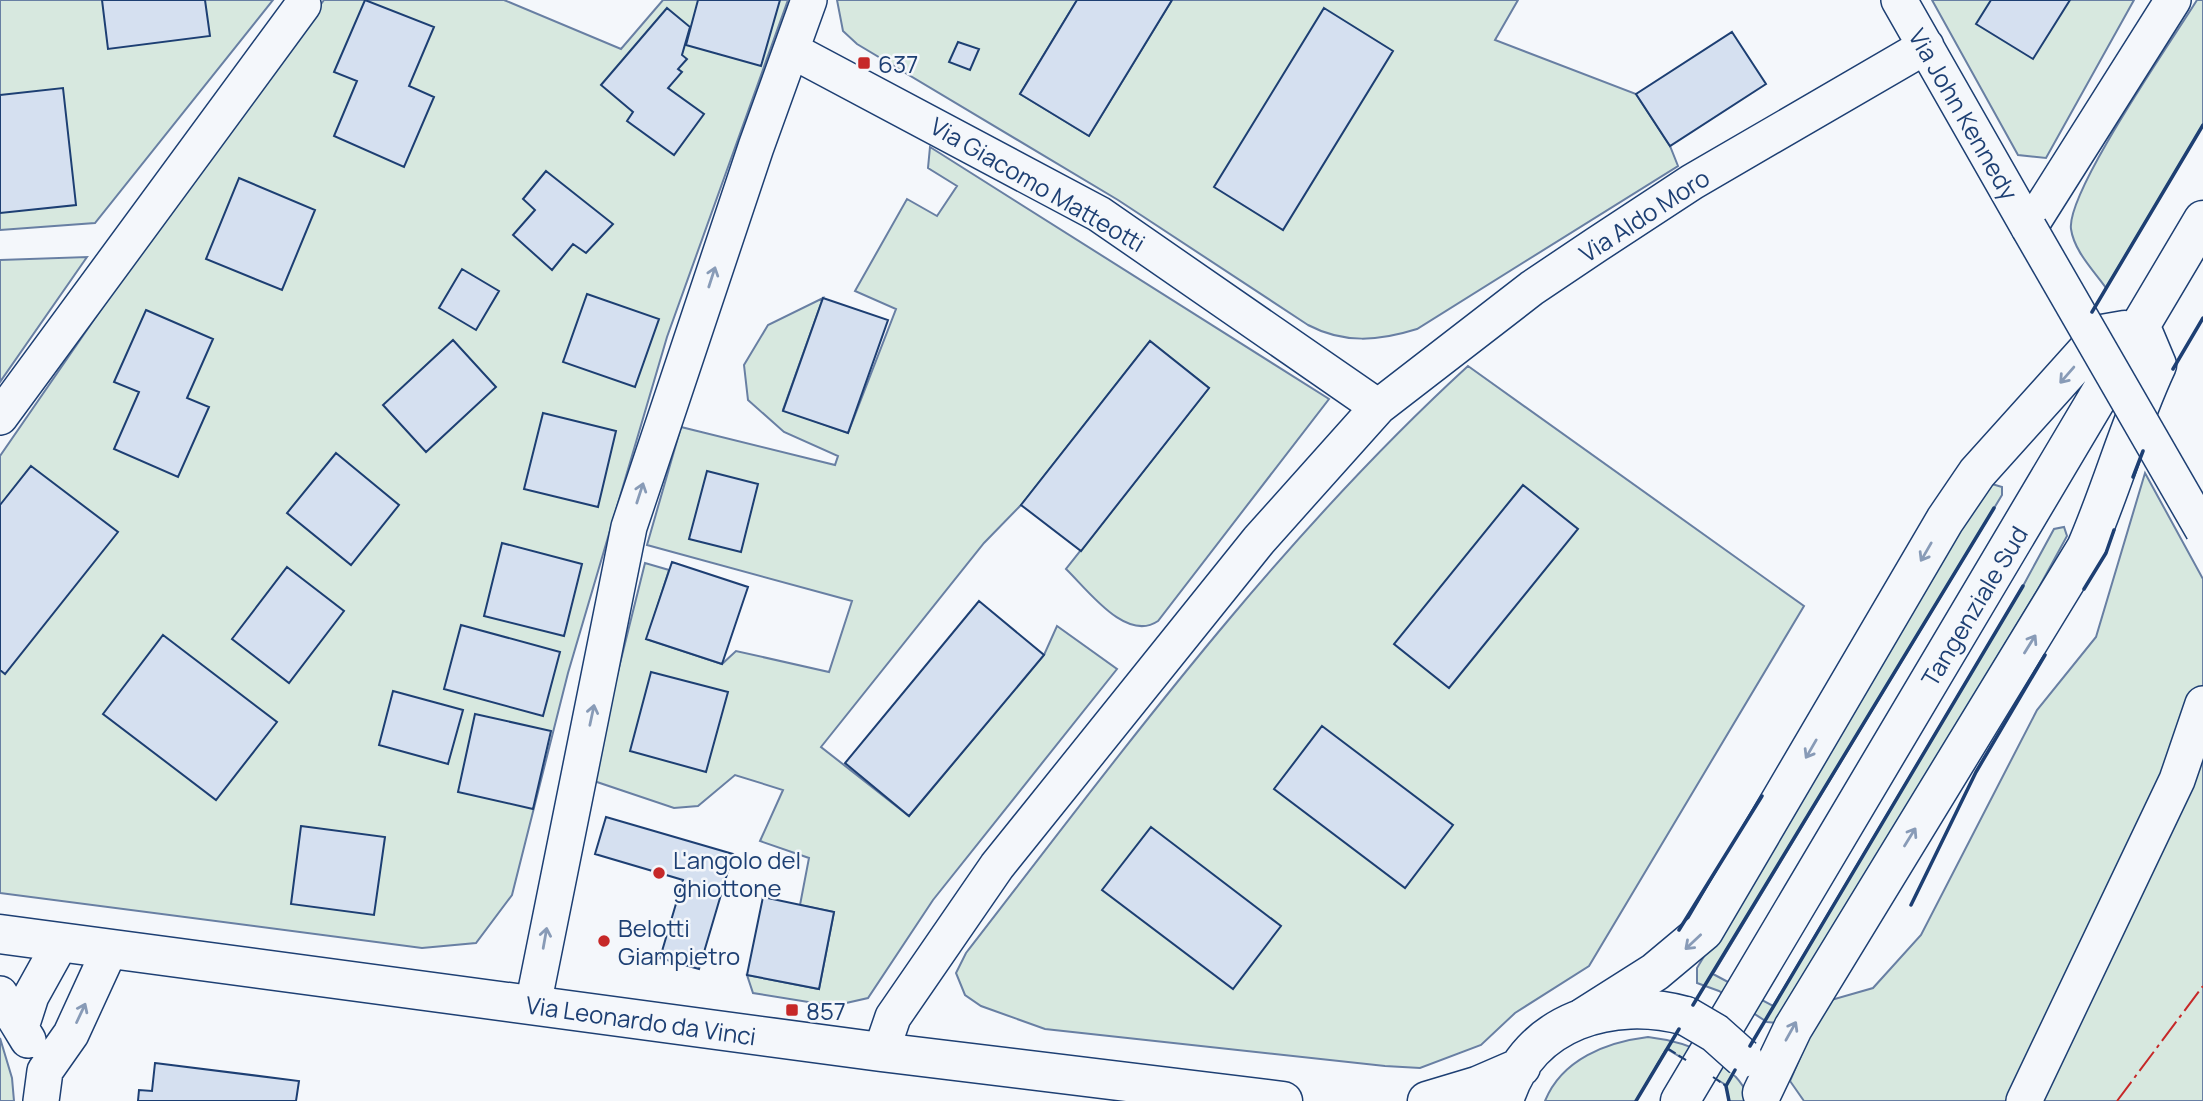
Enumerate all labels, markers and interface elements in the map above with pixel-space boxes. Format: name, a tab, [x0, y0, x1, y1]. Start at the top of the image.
street label: Via John Kennedy	[1902, 22, 2027, 206]
place label: 637	[878, 47, 918, 80]
marker: 637	[856, 55, 872, 71]
street label: Via Giacomo Matteotti	[925, 109, 1151, 259]
street label: Via Aldo Moro	[1573, 161, 1715, 269]
one-way arrow	[707, 267, 719, 289]
one-way arrow	[2059, 365, 2075, 383]
one-way arrow	[635, 483, 648, 505]
street label: Tangenziale Sud	[1913, 520, 2035, 692]
one-way arrow	[1919, 542, 1933, 562]
one-way arrow	[2023, 634, 2037, 654]
one-way arrow	[585, 704, 599, 727]
one-way arrow	[1804, 738, 1818, 758]
one-way arrow	[1903, 827, 1917, 847]
place label: L'angolo del ghiottone	[673, 843, 801, 904]
marker: L'angolo del ghiottone	[651, 865, 667, 881]
place label: Belotti Giampietro	[618, 911, 740, 972]
one-way arrow	[539, 927, 552, 950]
marker: Belotti Giampietro	[596, 933, 612, 949]
one-way arrow	[1684, 934, 1702, 950]
street label: Via Leonardo da Vinci	[524, 988, 758, 1052]
place label: 857	[806, 994, 846, 1027]
marker: 857	[784, 1002, 800, 1018]
one-way arrow	[74, 1003, 88, 1024]
one-way arrow	[1785, 1021, 1798, 1042]

